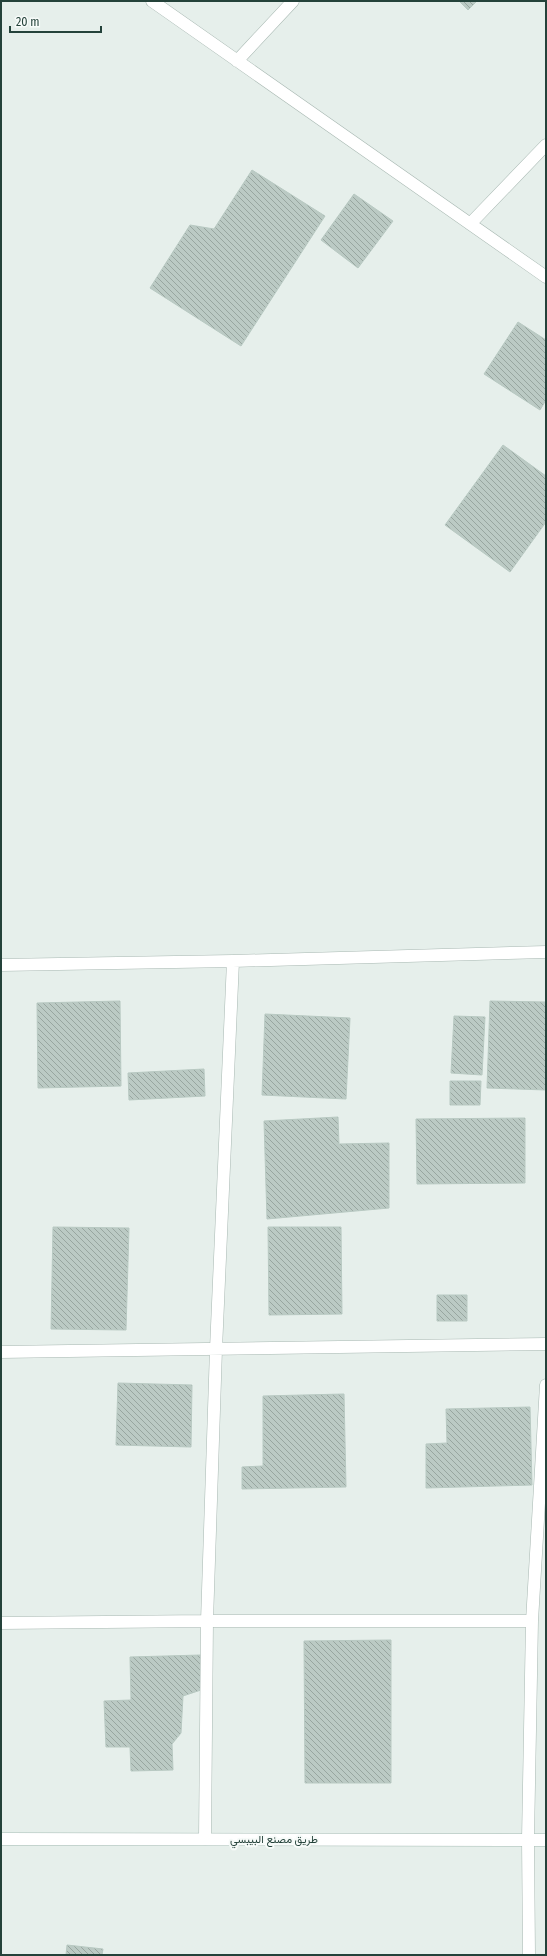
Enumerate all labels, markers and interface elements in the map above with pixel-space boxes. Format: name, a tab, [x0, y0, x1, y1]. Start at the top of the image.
scale bar	[10, 8, 101, 34]
text: 20 m	[16, 15, 40, 29]
street label: طريق مصنع البيبسي	[230, 1833, 318, 1849]

